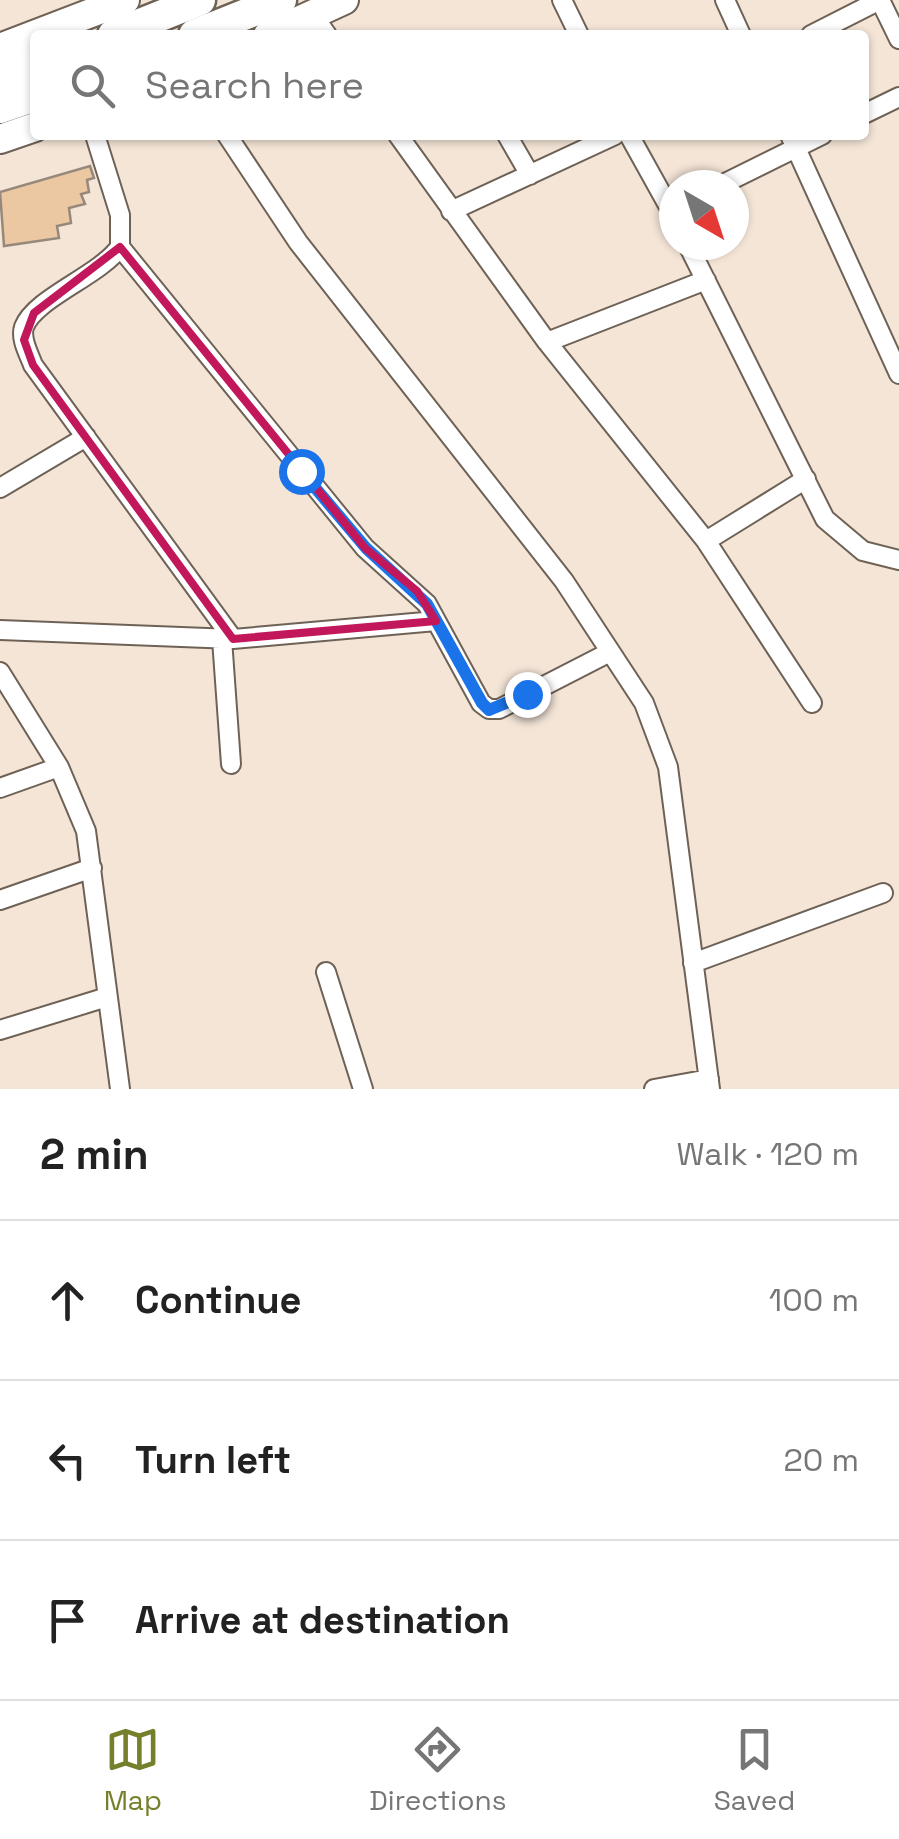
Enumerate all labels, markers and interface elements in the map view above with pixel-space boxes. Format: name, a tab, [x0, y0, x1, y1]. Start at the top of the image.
search box	[30, 30, 869, 140]
icon: search	[65, 58, 120, 113]
text: Search here	[145, 61, 364, 109]
north arrow	[659, 170, 749, 260]
route start	[279, 449, 325, 495]
route end	[505, 672, 551, 718]
text: 2 min	[40, 1128, 149, 1181]
text: Walk · 120 m	[677, 1134, 859, 1174]
icon: ahead	[40, 1273, 95, 1328]
text: Continue	[135, 1276, 301, 1324]
text: 100 m	[769, 1280, 859, 1320]
icon: left	[40, 1433, 95, 1488]
text: Turn left	[135, 1436, 291, 1484]
text: 20 m	[783, 1440, 859, 1480]
icon: arrive	[40, 1593, 95, 1648]
text: Arrive at destination	[135, 1596, 510, 1644]
tab: Map	[104, 1722, 162, 1818]
tab: Directions	[369, 1722, 506, 1818]
tab: Saved	[714, 1722, 795, 1818]

